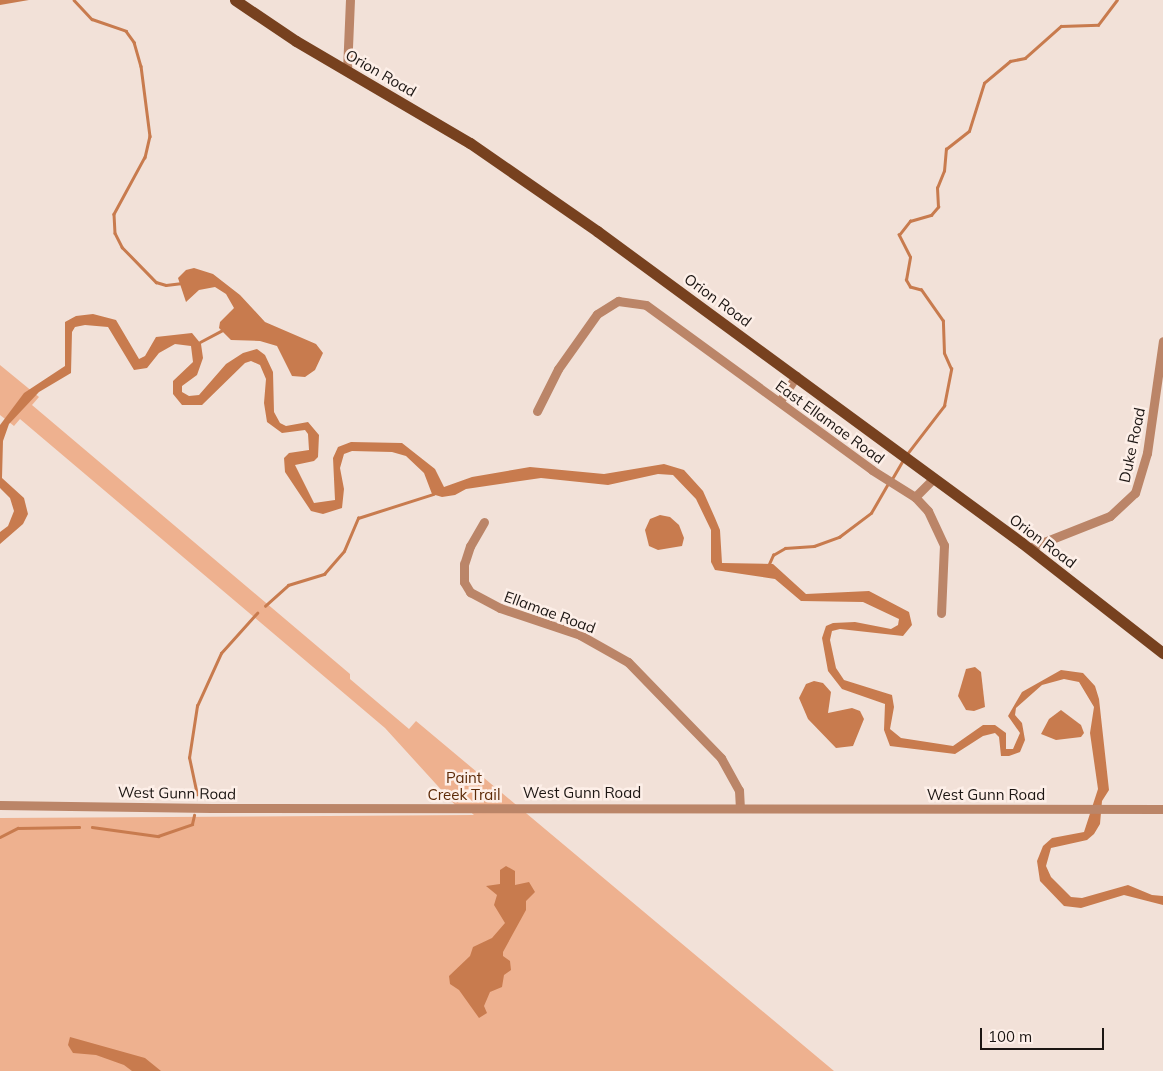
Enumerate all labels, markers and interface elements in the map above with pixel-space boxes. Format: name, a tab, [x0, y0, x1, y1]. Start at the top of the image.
street label: Orion Road	[342, 46, 420, 100]
street label: Orion Road	[681, 270, 755, 330]
street label: East Ellamae Road	[772, 376, 888, 468]
street label: Duke Road	[1115, 406, 1149, 484]
street label: Orion Road	[1006, 510, 1080, 572]
street label: Ellamae Road	[502, 587, 598, 637]
park label: Paint Creek Trail	[428, 768, 500, 803]
street label: West Gunn Road	[118, 783, 236, 803]
street label: West Gunn Road	[523, 784, 641, 802]
street label: West Gunn Road	[927, 786, 1045, 804]
scale bar	[983, 1018, 1107, 1050]
text: 100 m	[988, 1027, 1032, 1046]

